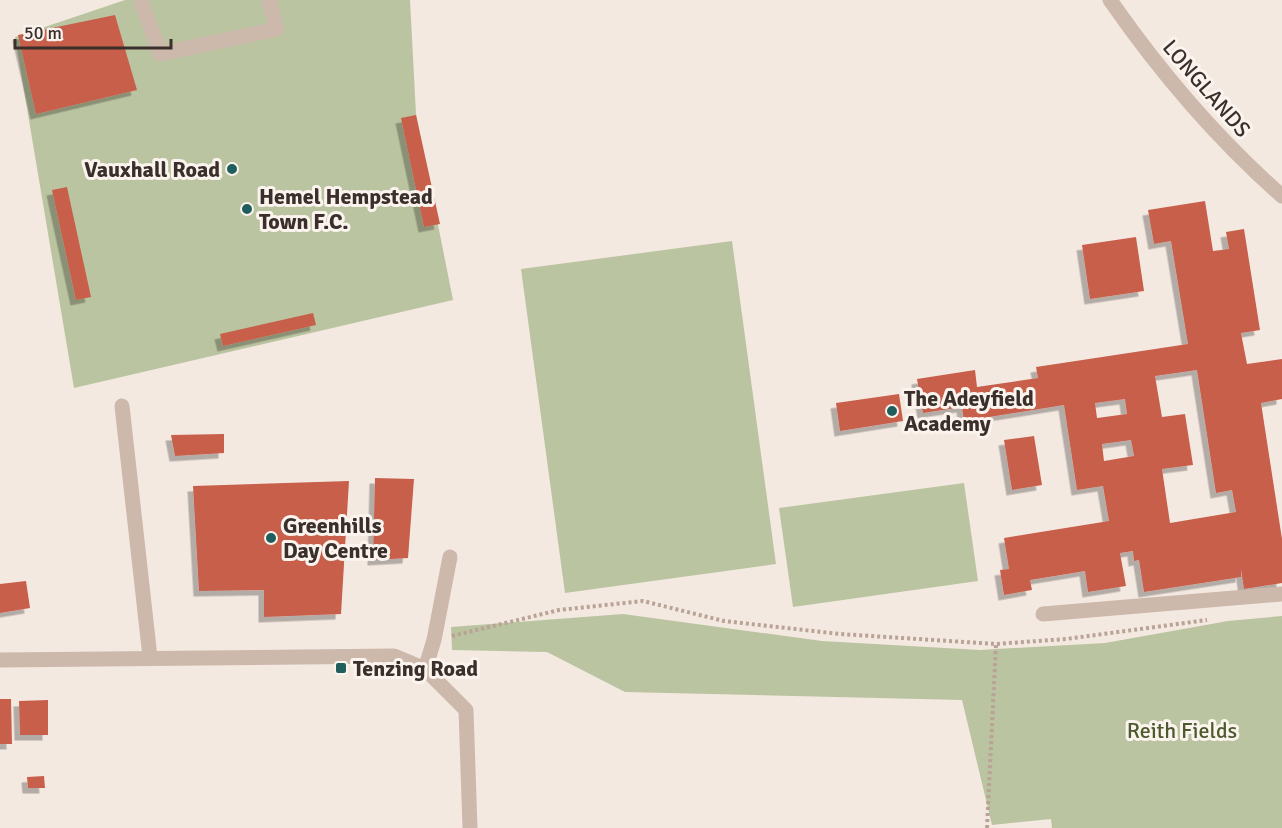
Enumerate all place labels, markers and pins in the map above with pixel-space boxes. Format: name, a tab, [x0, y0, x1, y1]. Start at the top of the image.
place label: Vauxhall Road	[84, 156, 220, 183]
marker: Vauxhall Road	[225, 162, 239, 176]
place label: Hemel Hempstead Town F.C.	[259, 183, 433, 235]
marker: Hemel Hempstead Town F.C.	[240, 202, 254, 216]
place label: The Adeyfield Academy	[904, 385, 1034, 437]
marker: The Adeyfield Academy	[885, 404, 899, 418]
place label: Greenhills Day Centre	[283, 512, 388, 564]
marker: Greenhills Day Centre	[264, 531, 278, 545]
place label: Tenzing Road	[353, 655, 478, 682]
marker: Tenzing Road	[334, 661, 348, 675]

